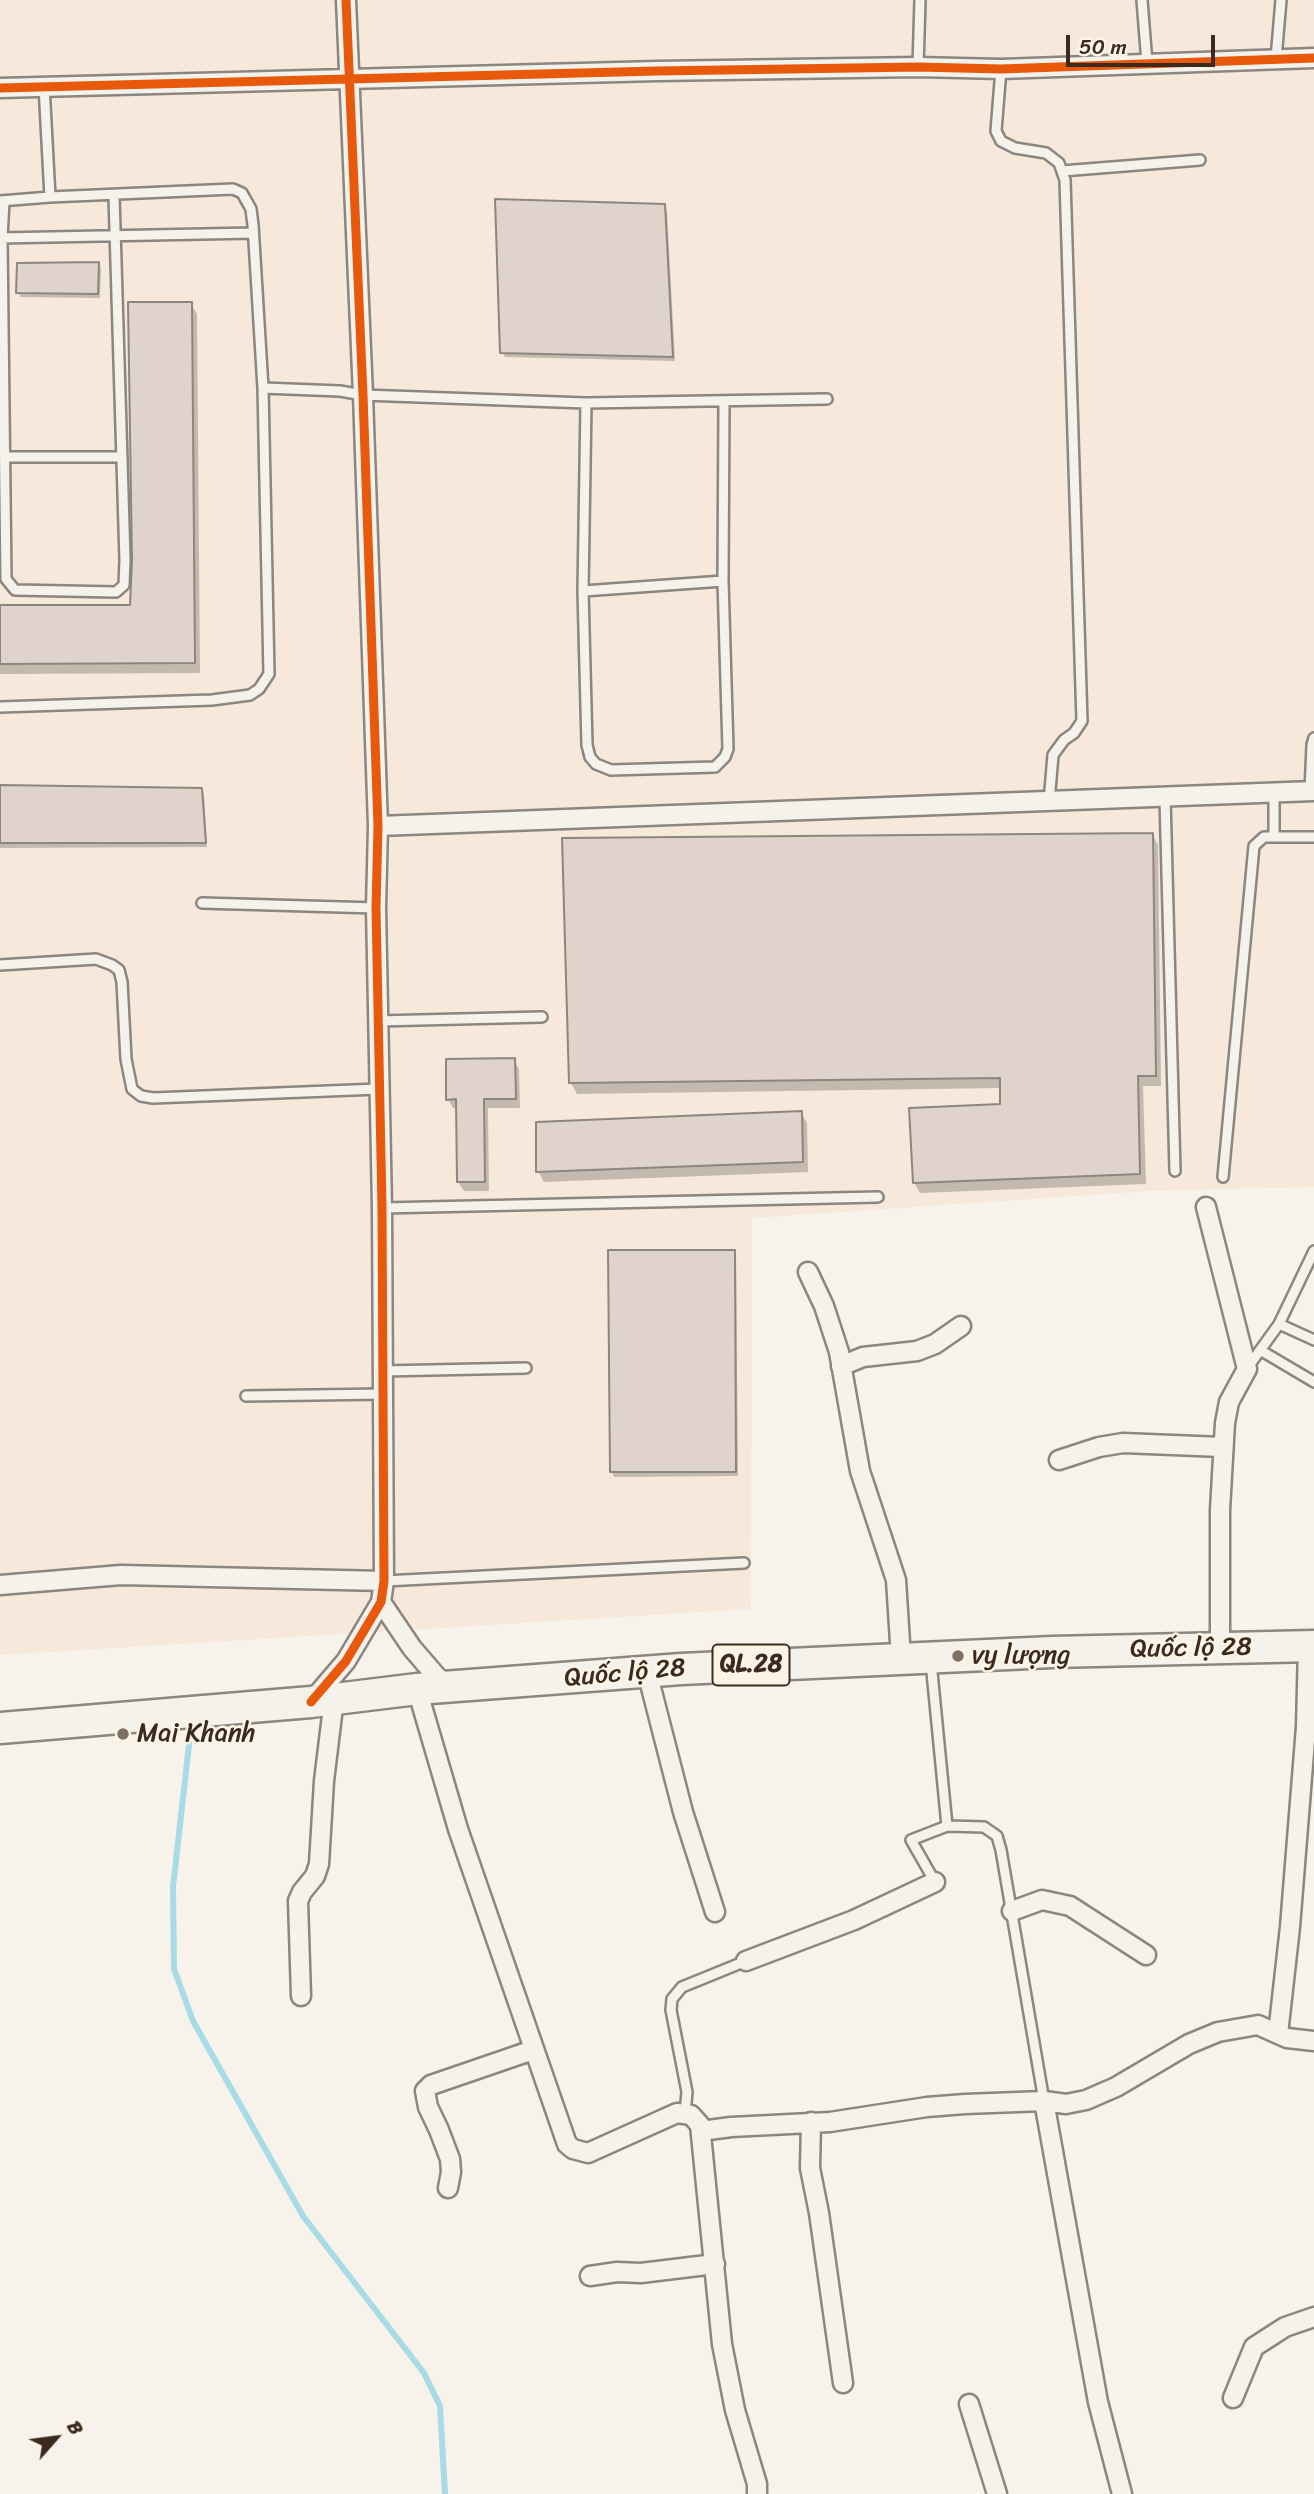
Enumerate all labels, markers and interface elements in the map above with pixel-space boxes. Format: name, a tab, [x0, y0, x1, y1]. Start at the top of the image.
scale bar	[1069, 21, 1218, 65]
text: 50 m	[1079, 28, 1127, 66]
street label: Quốc lộ 28	[1130, 1632, 1252, 1666]
place label: vy lượng	[972, 1640, 1070, 1672]
road number: QL.28	[712, 1644, 790, 1686]
marker: vy lượng	[950, 1648, 966, 1664]
street label: Quốc lộ 28	[563, 1653, 687, 1695]
place label: Mai Khanh	[137, 1718, 255, 1750]
marker: Mai Khanh	[115, 1726, 131, 1742]
north arrow	[21, 2403, 91, 2473]
text: B	[58, 2415, 92, 2441]

